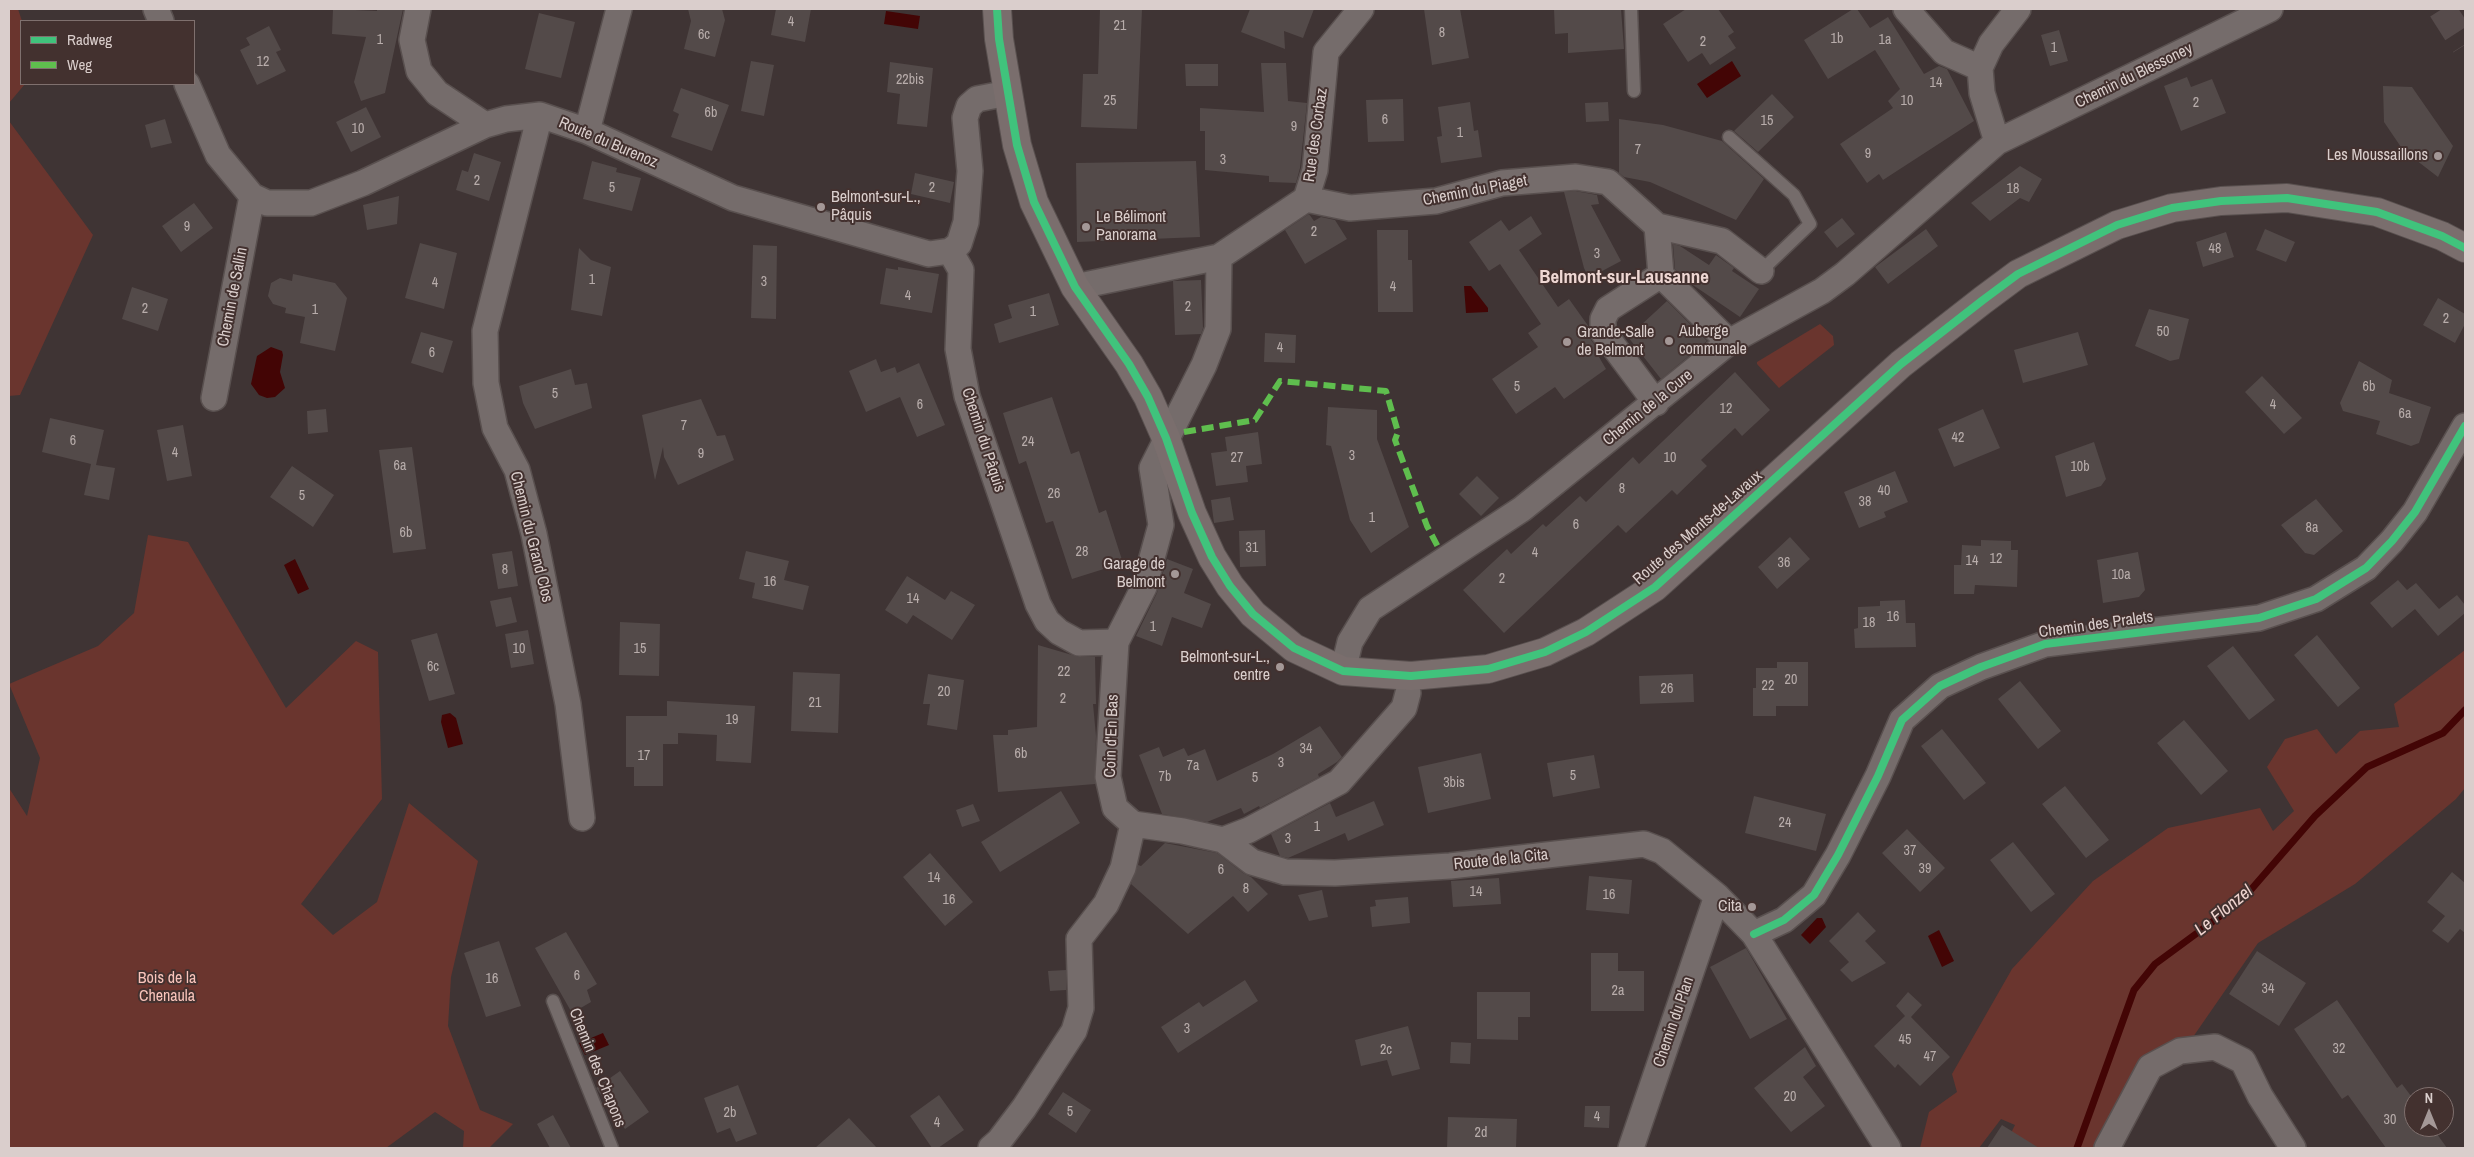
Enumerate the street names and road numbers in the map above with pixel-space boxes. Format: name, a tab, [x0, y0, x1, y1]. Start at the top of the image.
street label: Chemin du Blessoney	[2072, 39, 2196, 113]
street label: Rue des Corbaz	[1300, 87, 1332, 183]
street label: Route du Burenoz	[556, 114, 660, 172]
street label: Chemin du Piaget	[1421, 171, 1529, 211]
street label: Chemin de Sallin	[214, 246, 252, 348]
street label: Chemin de la Cure	[1599, 366, 1697, 450]
street label: Chemin du Pâquis	[957, 385, 1009, 495]
street label: Route des Monts-de-Lavaux	[1630, 467, 1766, 589]
street label: Chemin du Grand Clos	[505, 470, 557, 604]
street label: Chemin des Pralets	[2038, 607, 2154, 643]
street label: Coin d'En Bas	[1101, 694, 1123, 778]
street label: Route de la Cita	[1453, 845, 1549, 875]
street label: Chemin du Plan	[1650, 974, 1698, 1070]
street label: Chemin des Chapons	[564, 1006, 630, 1130]

